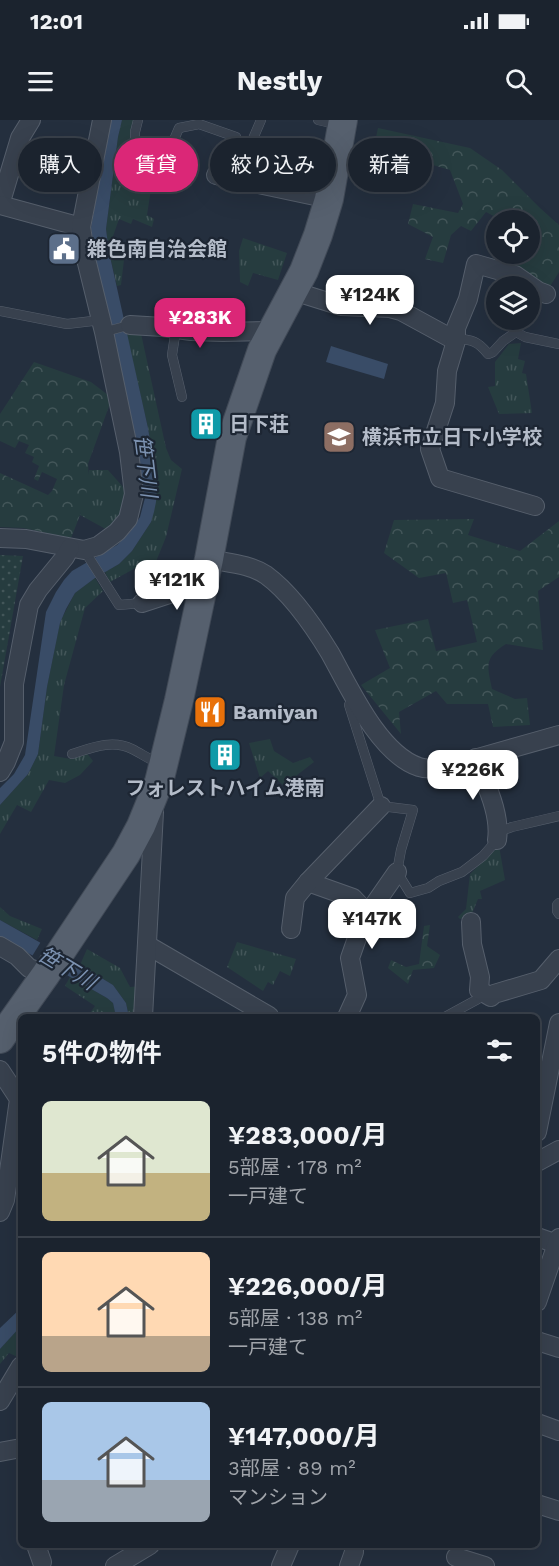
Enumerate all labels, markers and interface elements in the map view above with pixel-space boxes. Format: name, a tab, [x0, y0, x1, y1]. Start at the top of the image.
text: 12:01	[30, 9, 83, 34]
icon: menu	[24, 65, 57, 98]
text: Nestly	[237, 65, 322, 97]
icon: search	[502, 65, 535, 98]
chip: 購入	[18, 138, 102, 192]
chip: 賃貸	[114, 138, 198, 192]
chip: 絞り込み	[210, 138, 336, 192]
chip: 新着	[348, 138, 432, 192]
map controls	[486, 210, 540, 330]
button: locate	[486, 210, 540, 264]
public building icon: 雑色南自治会館	[46, 231, 82, 267]
place label: 雑色南自治会館	[87, 237, 227, 261]
pin: ¥124K	[328, 275, 412, 326]
button: layers	[486, 276, 540, 330]
text: ¥124K	[340, 282, 400, 306]
pin: ¥283K	[158, 298, 242, 349]
text: ¥283K	[168, 305, 232, 329]
building icon: 日下荘	[188, 406, 224, 442]
place label: 日下荘	[229, 412, 289, 436]
school or university icon: 横浜市立日下小学校	[321, 419, 357, 455]
place label: 横浜市立日下小学校	[362, 425, 542, 449]
water label: 笹下川	[130, 433, 162, 501]
pin: ¥121K	[135, 560, 219, 611]
text: ¥121K	[149, 567, 205, 591]
restaurant icon: Bamiyan	[192, 694, 228, 730]
place label: Bamiyan	[233, 700, 318, 724]
building icon: フォレストハイム港南	[207, 737, 243, 773]
pin: ¥226K	[431, 750, 515, 801]
text: ¥226K	[441, 757, 505, 781]
place label: フォレストハイム港南	[125, 776, 325, 800]
pin: ¥147K	[330, 899, 414, 950]
text: ¥147K	[342, 906, 402, 930]
water label: 笹下川	[34, 941, 102, 996]
icon: filters	[483, 1034, 516, 1067]
text: 5件の物件	[42, 1038, 161, 1068]
text: ¥283,000/月	[228, 1120, 387, 1150]
icon: home	[90, 1125, 162, 1197]
text: 5部屋 · 178 m²	[228, 1155, 362, 1179]
text: 一戸建て	[228, 1184, 308, 1208]
text: ¥226,000/月	[228, 1271, 387, 1301]
icon: home	[90, 1276, 162, 1348]
text: 5部屋 · 138 m²	[228, 1306, 362, 1330]
text: 一戸建て	[228, 1335, 308, 1359]
text: ¥147,000/月	[228, 1421, 380, 1451]
icon: home	[90, 1426, 162, 1498]
text: 3部屋 · 89 m²	[228, 1456, 356, 1480]
text: マンション	[228, 1485, 328, 1509]

